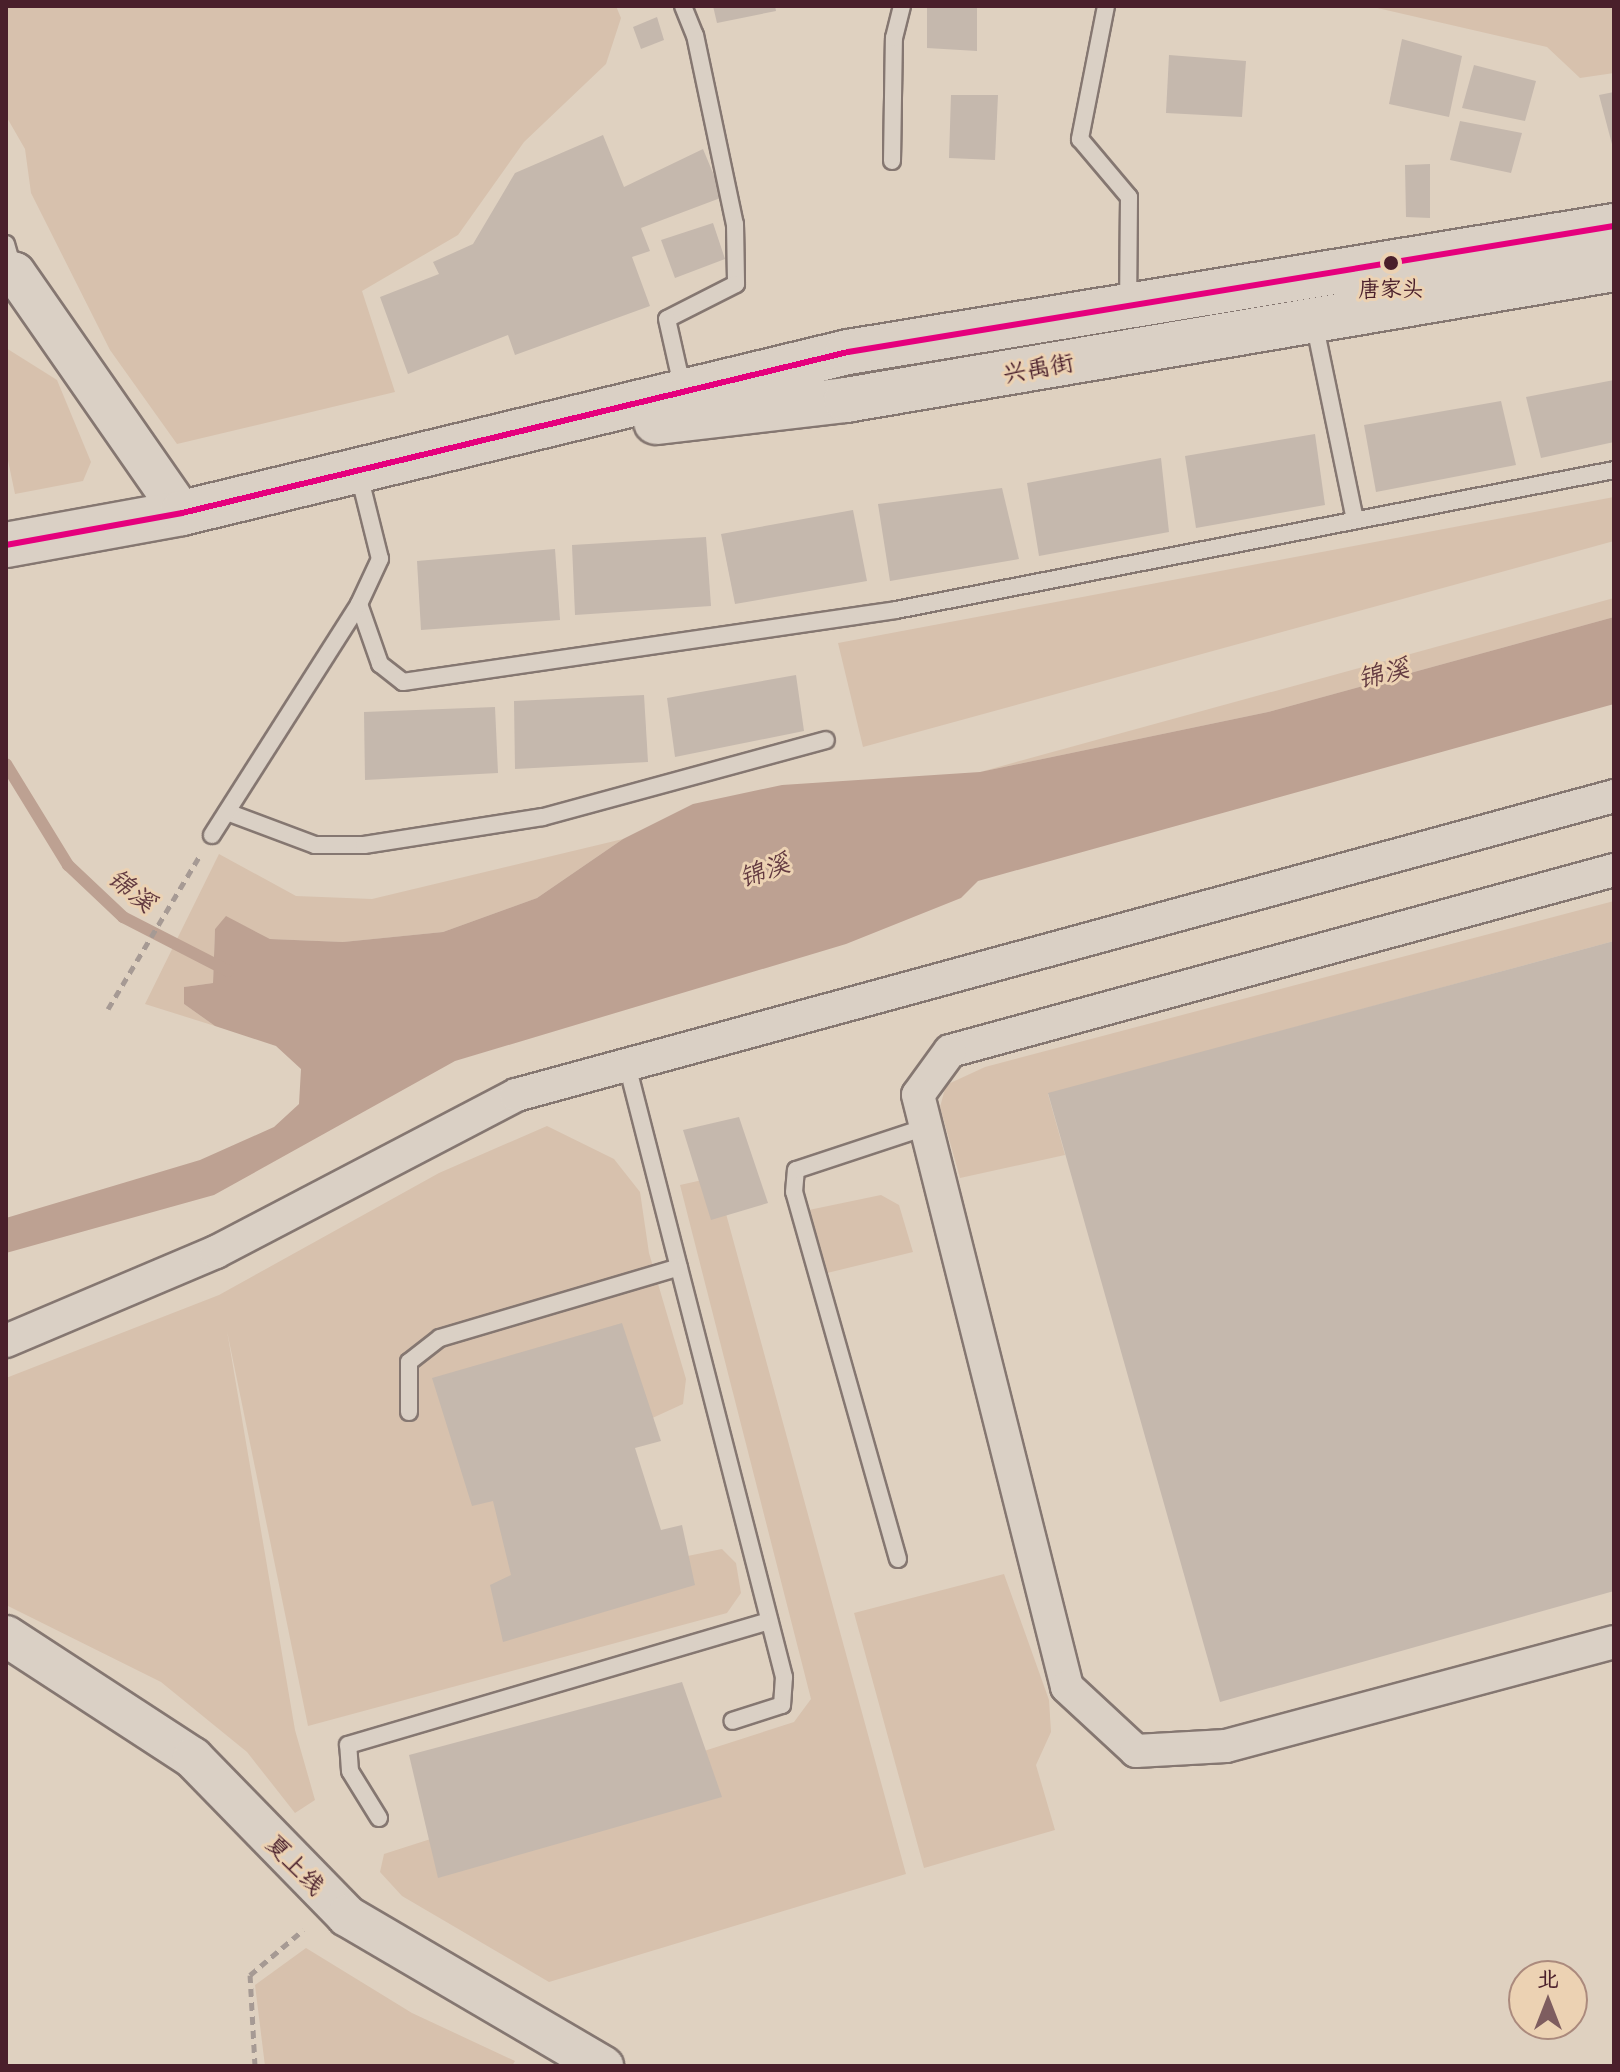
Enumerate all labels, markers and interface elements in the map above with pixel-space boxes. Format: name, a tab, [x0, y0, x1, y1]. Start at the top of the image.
marker: 唐家头	[1383, 255, 1399, 271]
place label: 唐家头	[1358, 275, 1424, 301]
street label: 兴禹街	[1000, 347, 1076, 387]
water label: 锦溪	[1354, 652, 1412, 694]
water label: 锦溪	[734, 846, 794, 894]
water label: 锦溪	[102, 862, 162, 918]
street label: 夏上线	[261, 1828, 331, 1900]
north arrow	[1508, 1960, 1588, 2040]
text: 北	[1537, 1963, 1559, 1992]

